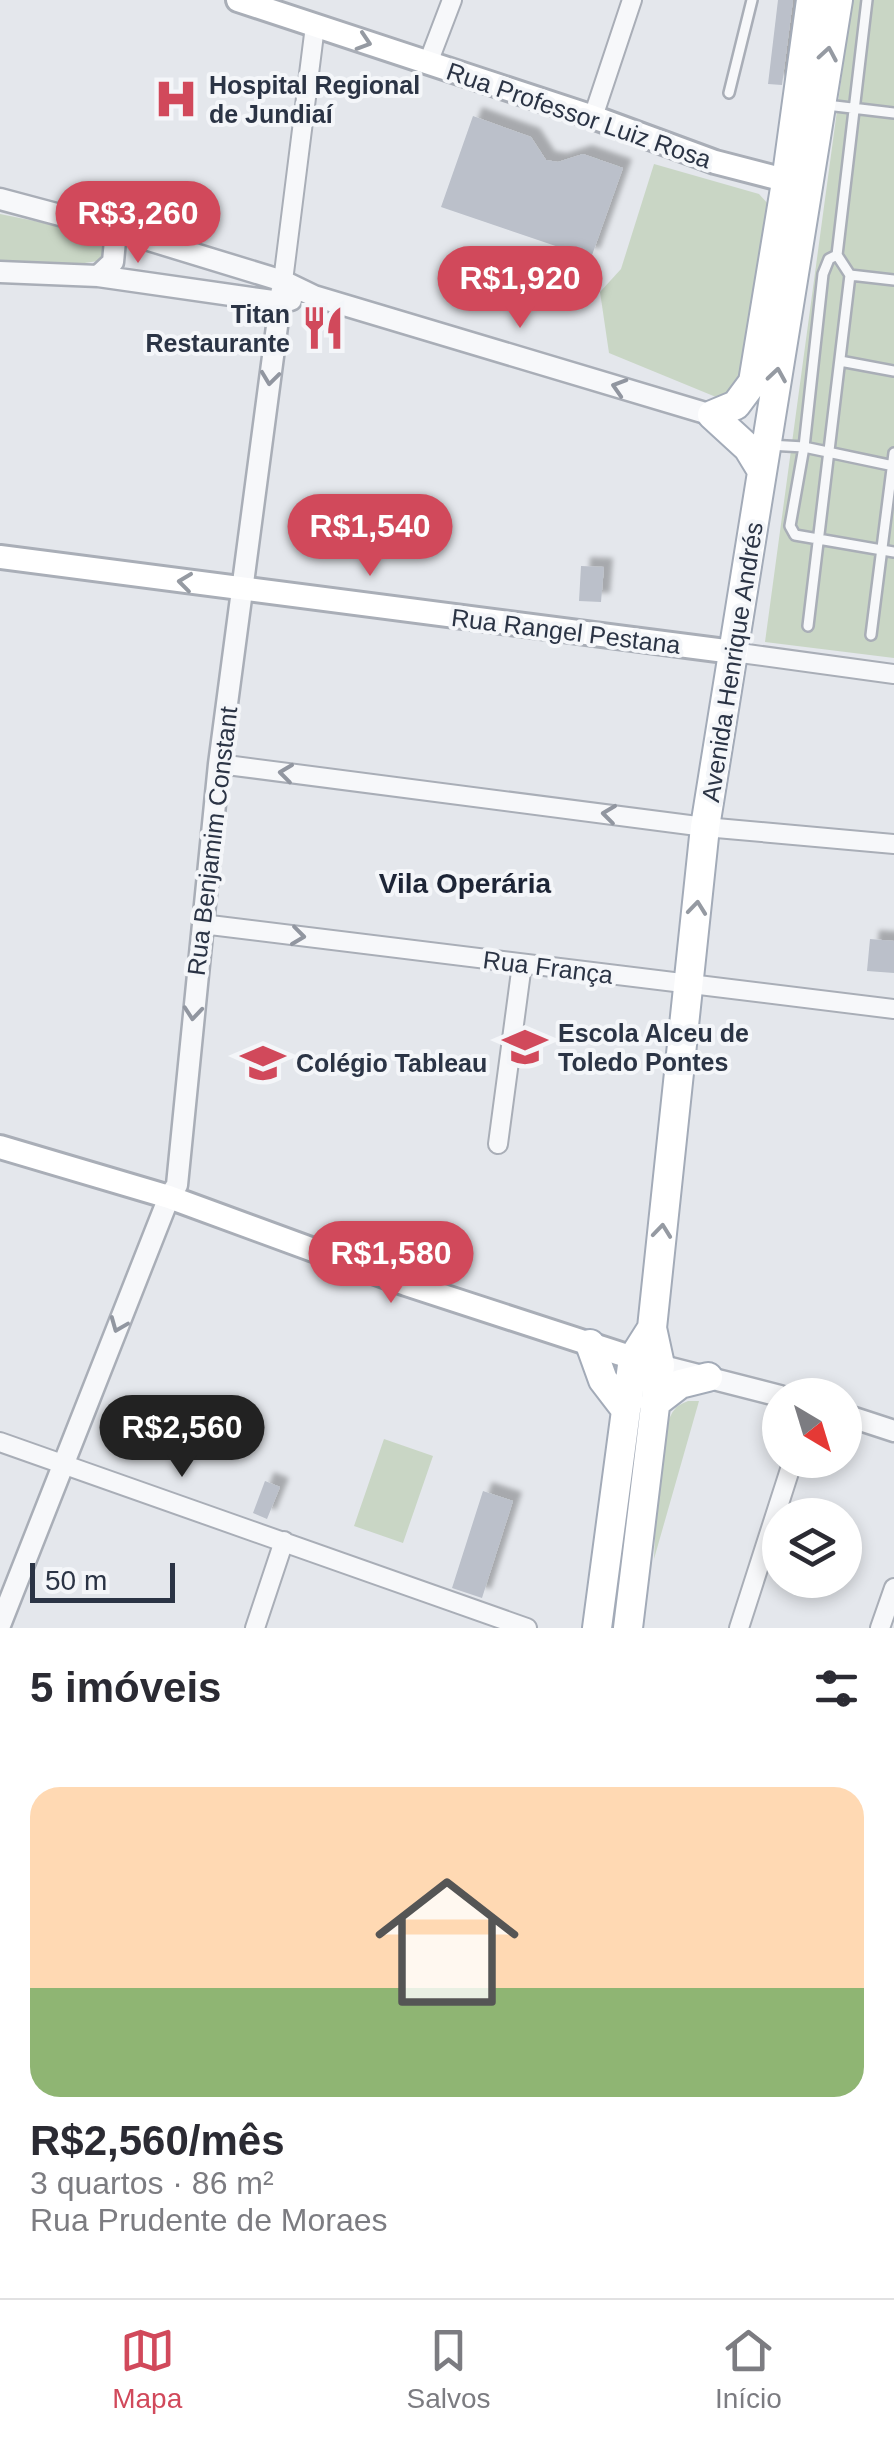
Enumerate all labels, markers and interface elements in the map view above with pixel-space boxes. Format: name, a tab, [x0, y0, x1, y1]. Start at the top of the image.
one-way arrow	[354, 31, 371, 51]
one-way arrow	[817, 46, 838, 62]
street label: Rua Professor Luiz Rosa	[443, 57, 715, 174]
place label: Hospital Regional de Jundiaí	[209, 71, 420, 128]
hospital icon: Hospital Regional de Jundiaí	[152, 75, 200, 123]
pin: R$3,260	[46, 181, 230, 266]
text: R$3,260	[78, 195, 198, 231]
pin: R$1,920	[428, 246, 612, 331]
text: R$1,920	[460, 260, 580, 296]
place label: Titan Restaurante	[146, 300, 290, 357]
restaurant icon: Titan Restaurante	[299, 304, 347, 352]
one-way arrow	[766, 367, 787, 383]
one-way arrow	[260, 370, 281, 386]
one-way arrow	[611, 378, 628, 399]
pin: R$1,540	[278, 494, 462, 579]
text: R$1,540	[310, 508, 430, 544]
street label: Avenida Henrique Andrés	[696, 520, 768, 804]
one-way arrow	[177, 572, 194, 593]
street label: Rua Rangel Pestana	[450, 603, 682, 659]
street label: Rua Benjamim Constant	[182, 705, 242, 977]
one-way arrow	[278, 763, 295, 784]
one-way arrow	[600, 804, 616, 825]
district label: Vila Operária	[379, 868, 552, 899]
one-way arrow	[686, 900, 708, 916]
one-way arrow	[290, 925, 307, 946]
street label: Rua França	[481, 945, 615, 989]
one-way arrow	[182, 1006, 204, 1022]
place label: Escola Alceu de Toledo Pontes	[558, 1019, 749, 1076]
school or university icon: Escola Alceu de Toledo Pontes	[501, 1023, 549, 1071]
school or university icon: Colégio Tableau	[239, 1039, 287, 1087]
place label: Colégio Tableau	[296, 1049, 487, 1077]
pin: R$1,580	[299, 1221, 483, 1306]
one-way arrow	[651, 1223, 672, 1239]
text: R$1,580	[331, 1235, 451, 1271]
one-way arrow	[110, 1316, 130, 1333]
north arrow	[762, 1378, 862, 1478]
map controls	[762, 1378, 862, 1598]
pin: R$2,560	[90, 1395, 274, 1480]
text: R$2,560	[122, 1409, 242, 1445]
button: layers	[762, 1498, 862, 1598]
scale bar	[30, 1558, 175, 1602]
text: 50 m	[45, 1565, 107, 1596]
icon: filters	[809, 1661, 864, 1716]
text: 5 imóveis	[30, 1664, 221, 1711]
icon: home	[357, 1852, 537, 2032]
text: R$2,560/mês	[30, 2117, 285, 2164]
text: 3 quartos · 86 m²	[30, 2165, 274, 2201]
text: Rua Prudente de Moraes	[30, 2202, 388, 2238]
tab: Mapa	[112, 2323, 182, 2415]
tab: Salvos	[407, 2323, 491, 2415]
tab: Início	[715, 2323, 782, 2415]

